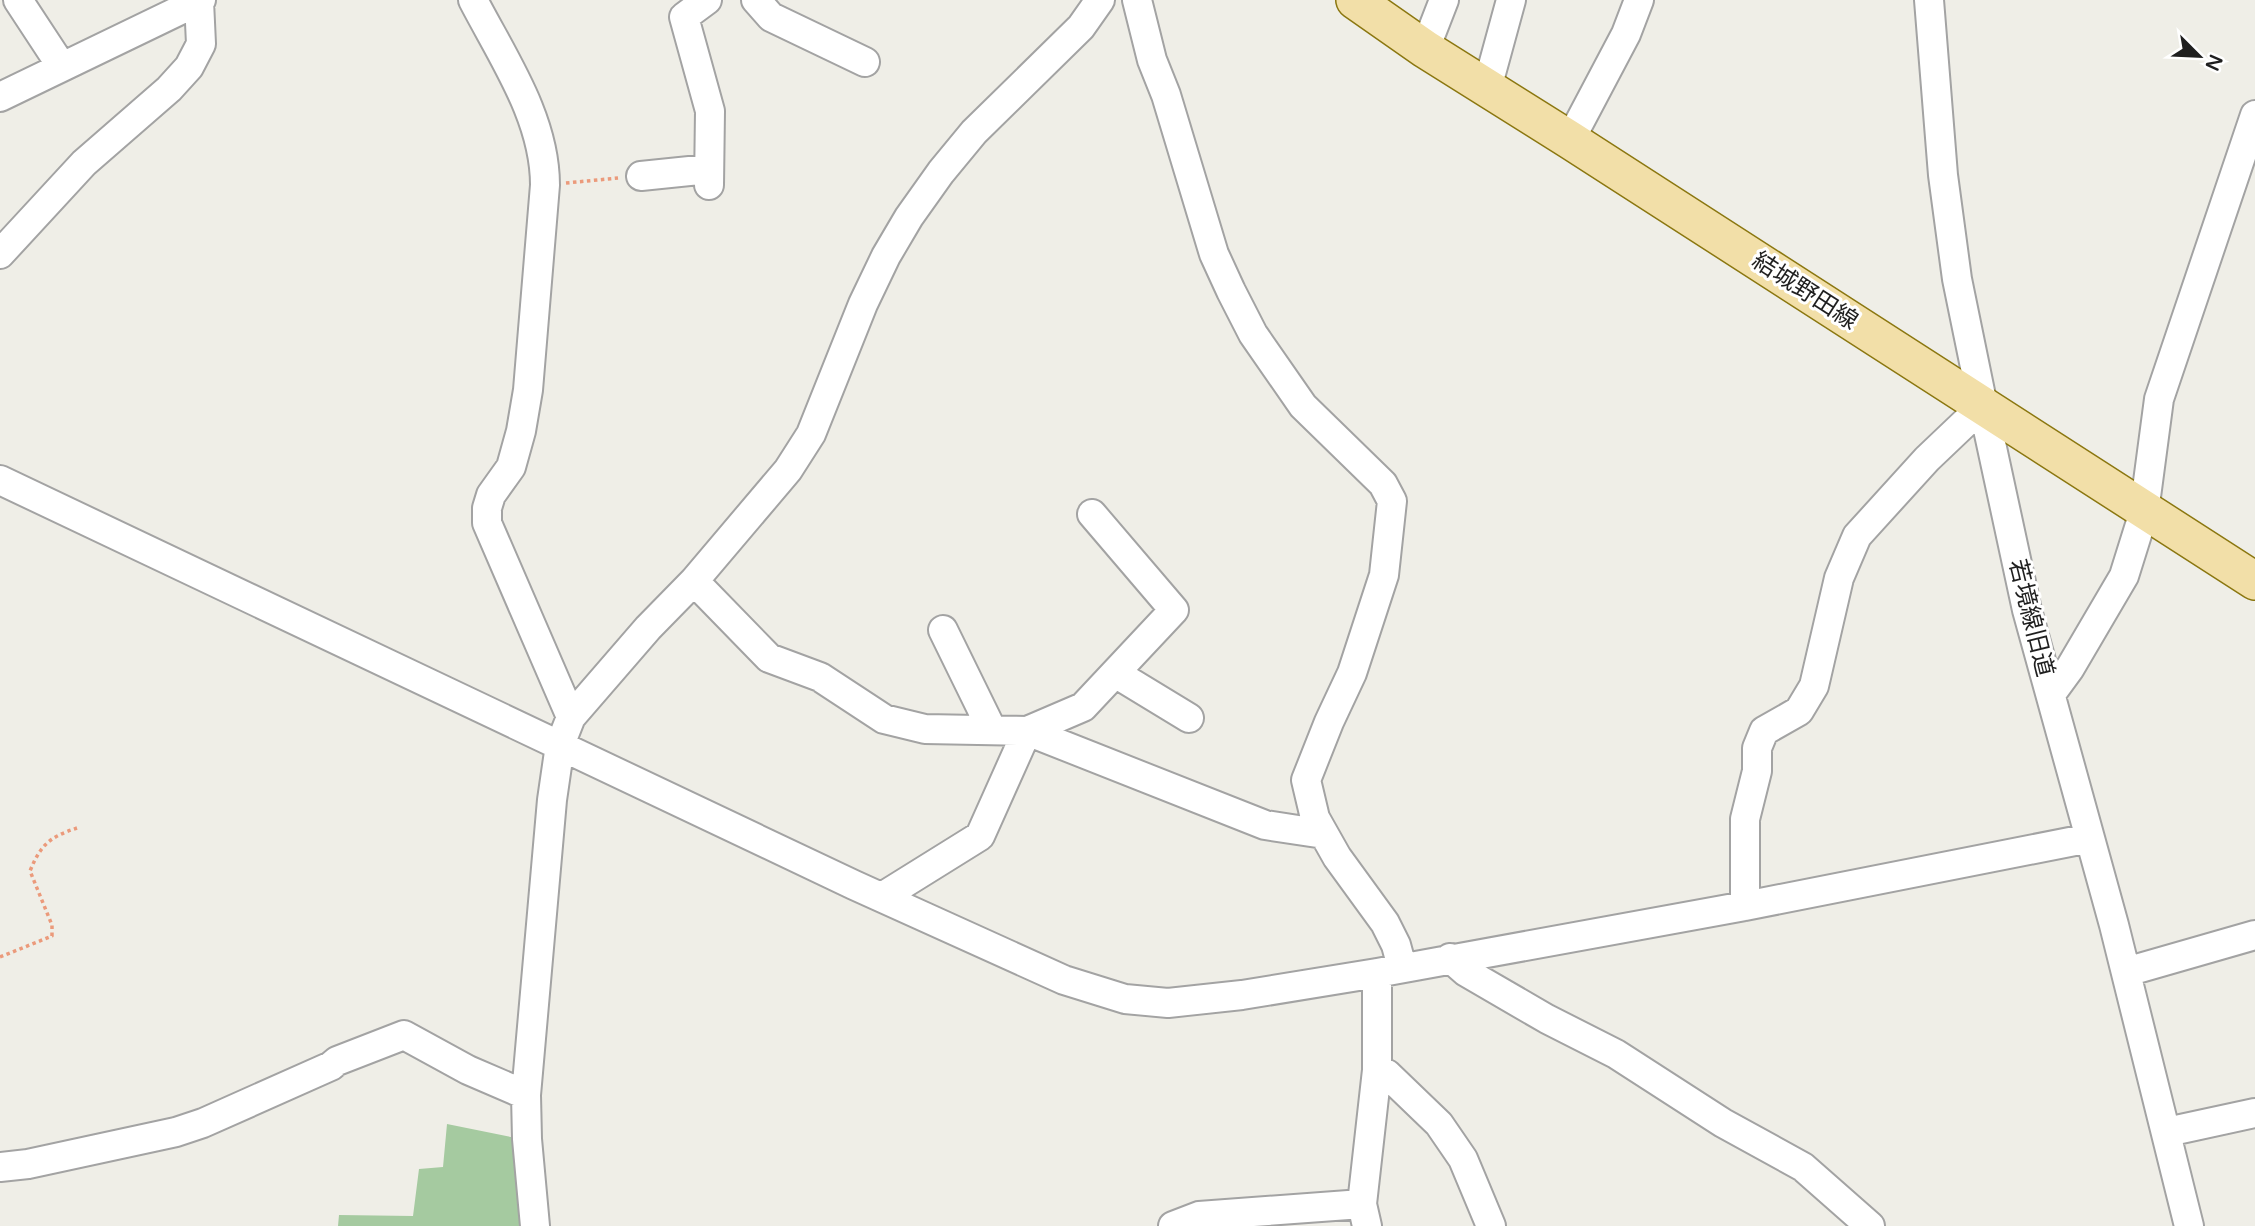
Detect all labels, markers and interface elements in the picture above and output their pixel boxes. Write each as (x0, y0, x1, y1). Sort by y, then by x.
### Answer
north arrow (2164, 21, 2234, 91)
text: N (2200, 51, 2227, 74)
street label: 結城野田線 (1747, 246, 1863, 336)
street label: 若境線旧道 (2002, 556, 2060, 680)

